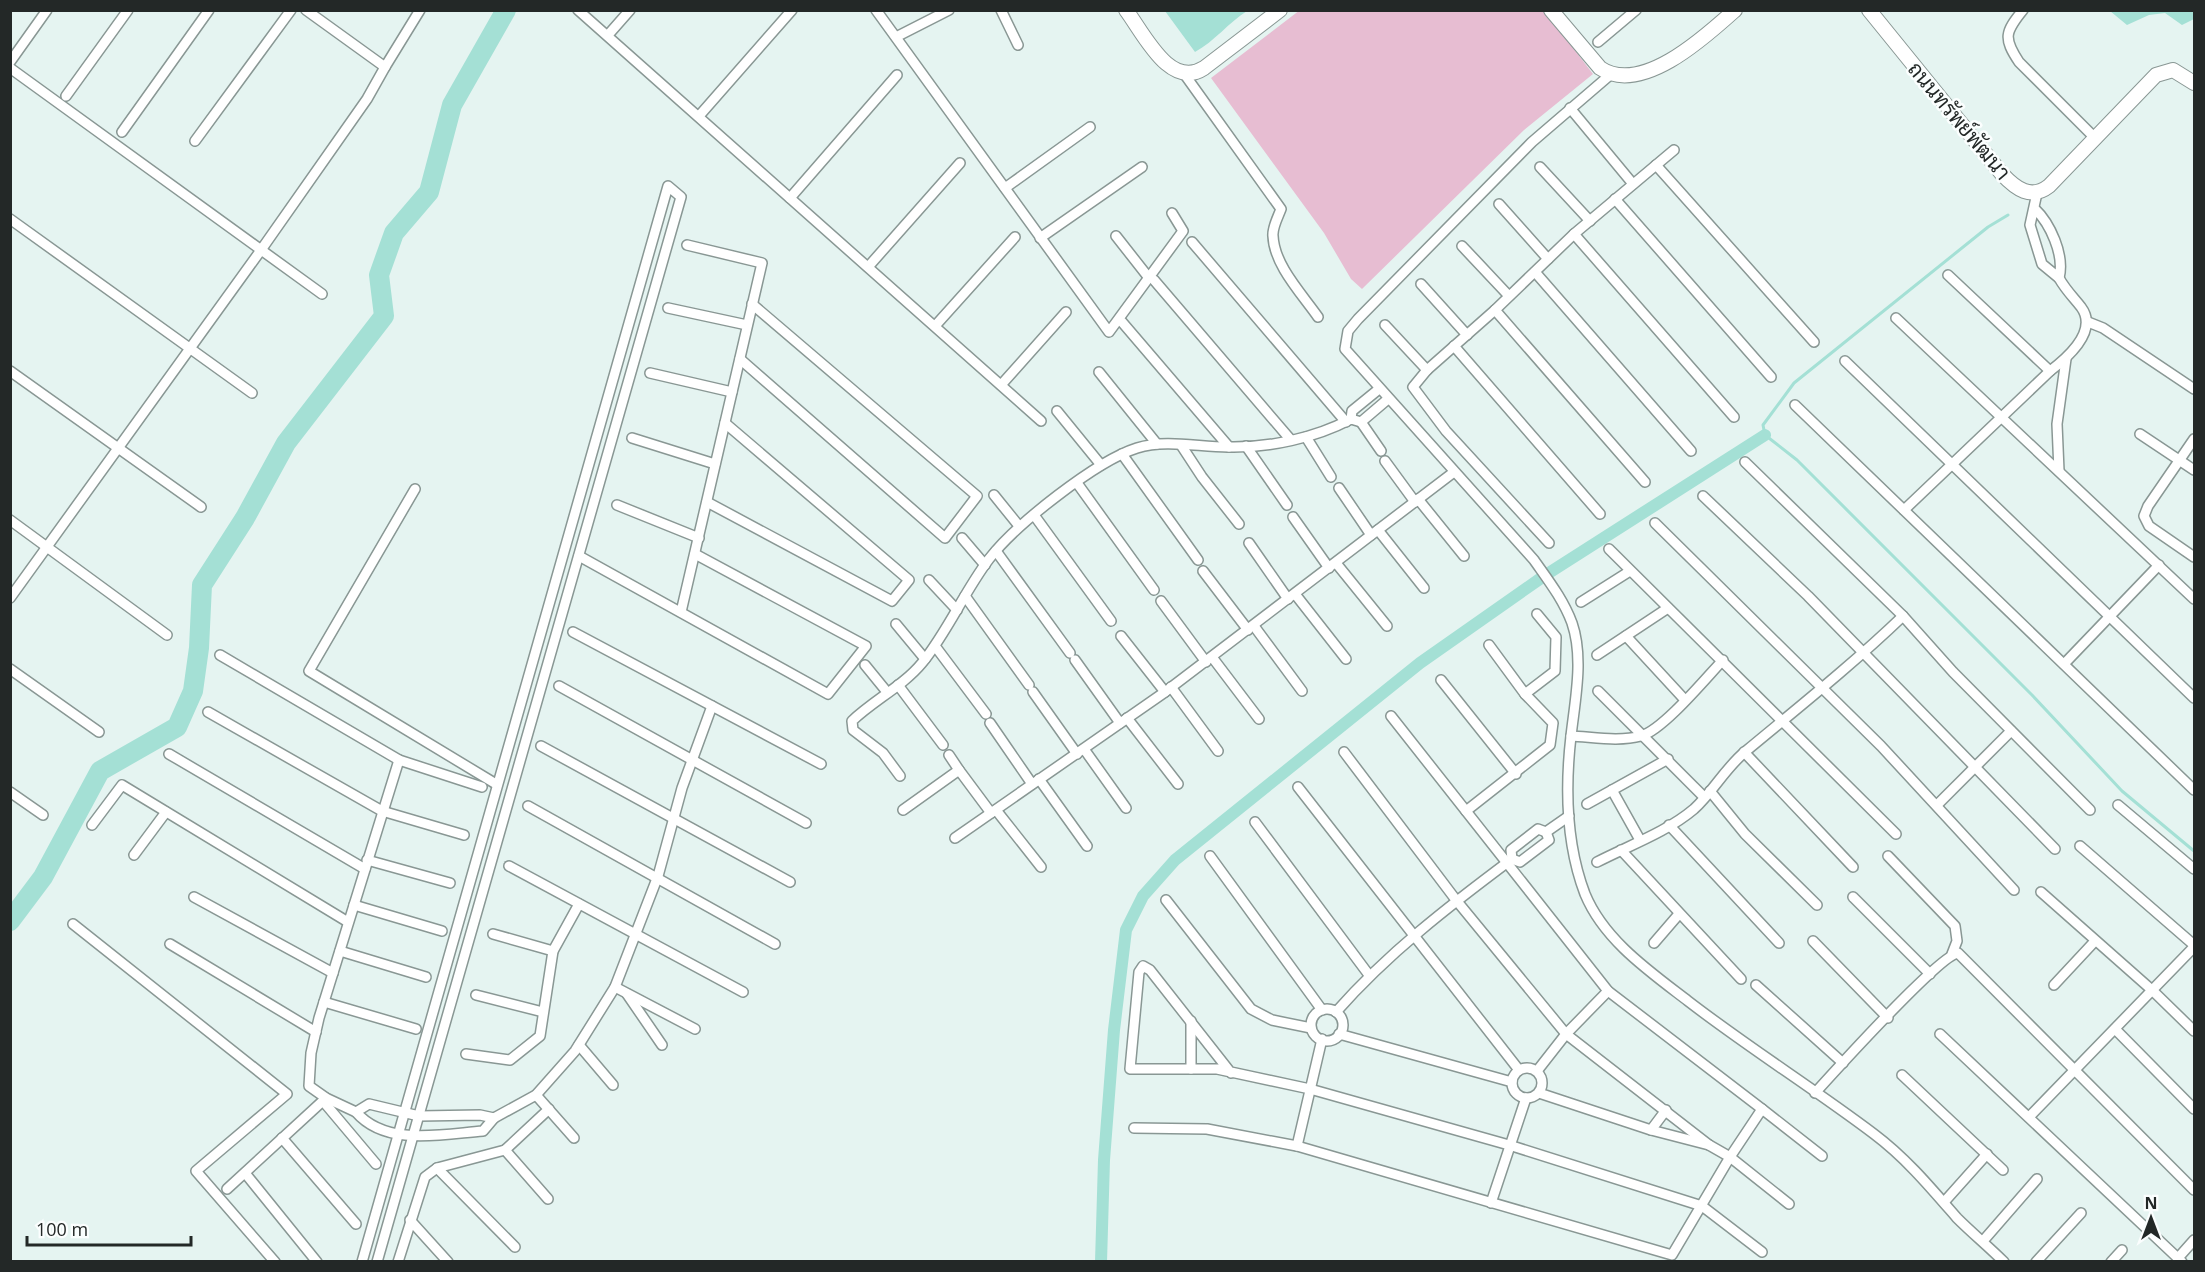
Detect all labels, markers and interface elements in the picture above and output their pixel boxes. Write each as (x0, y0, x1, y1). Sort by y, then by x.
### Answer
street label: ถนนทรัพย์พัฒนา (1902, 55, 2017, 185)
north arrow (2121, 1188, 2181, 1248)
text: N (2144, 1192, 2158, 1214)
scale bar (27, 1209, 190, 1247)
text: 100 m (36, 1217, 88, 1241)

